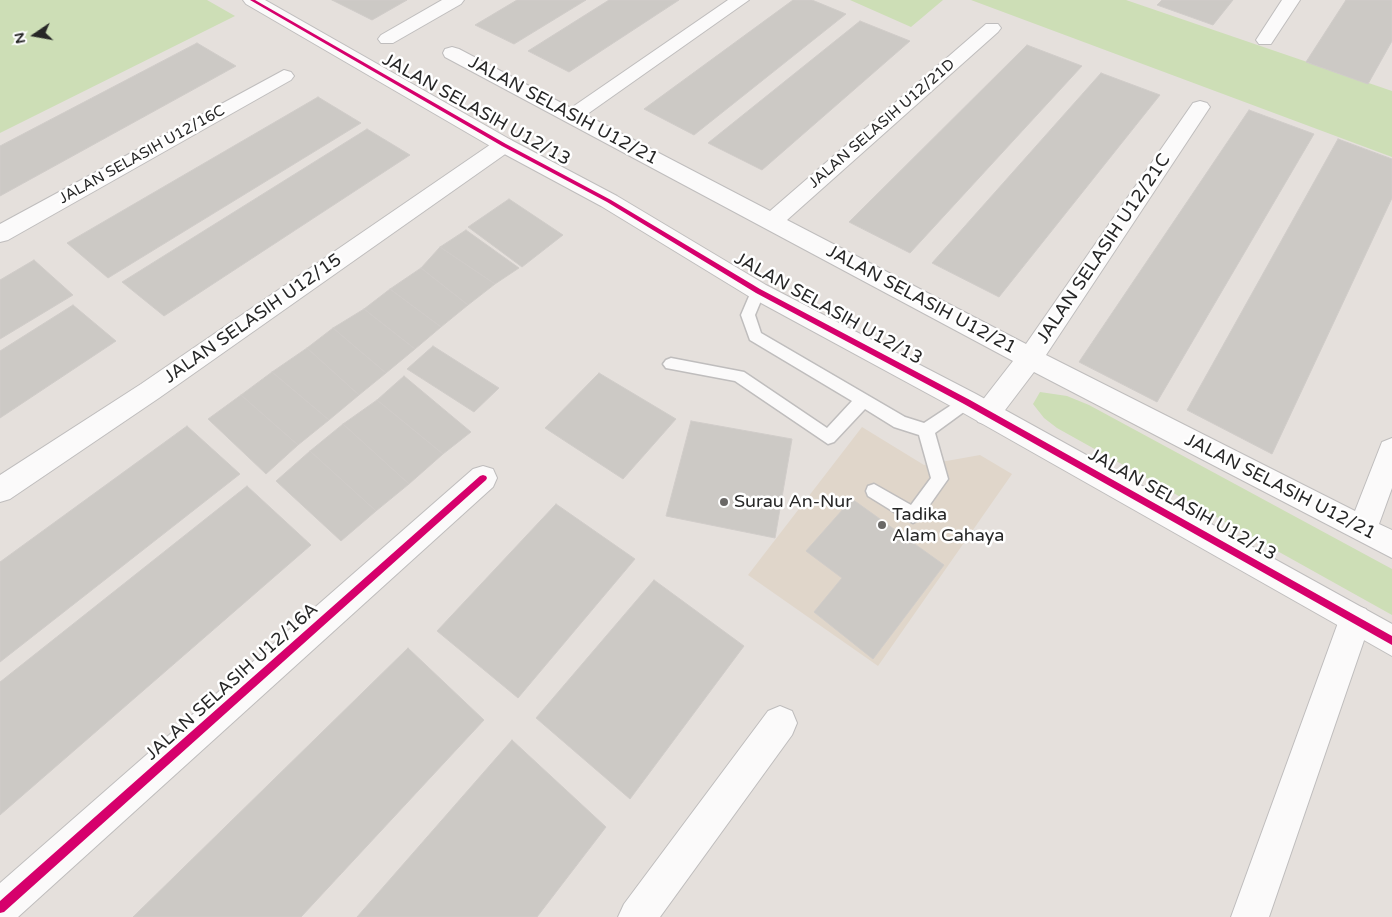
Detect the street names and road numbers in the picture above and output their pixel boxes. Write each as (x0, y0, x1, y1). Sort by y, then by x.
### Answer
street label: JALAN SELASIH U12/13 (378, 49, 574, 171)
street label: JALAN SELASIH U12/21 (464, 52, 662, 170)
street label: JALAN SELASIH U12/21D (805, 56, 959, 192)
street label: JALAN SELASIH U12/16C (56, 102, 228, 208)
street label: JALAN SELASIH U12/21C (1032, 150, 1176, 348)
street label: JALAN SELASIH U12/21 (822, 241, 1020, 359)
street label: JALAN SELASIH U12/13 (730, 248, 926, 370)
street label: JALAN SELASIH U12/15 (160, 249, 346, 389)
street label: JALAN SELASIH U12/21 (1181, 429, 1379, 545)
street label: JALAN SELASIH U12/13 (1084, 444, 1280, 566)
street label: JALAN SELASIH U12/16A (141, 599, 323, 765)

